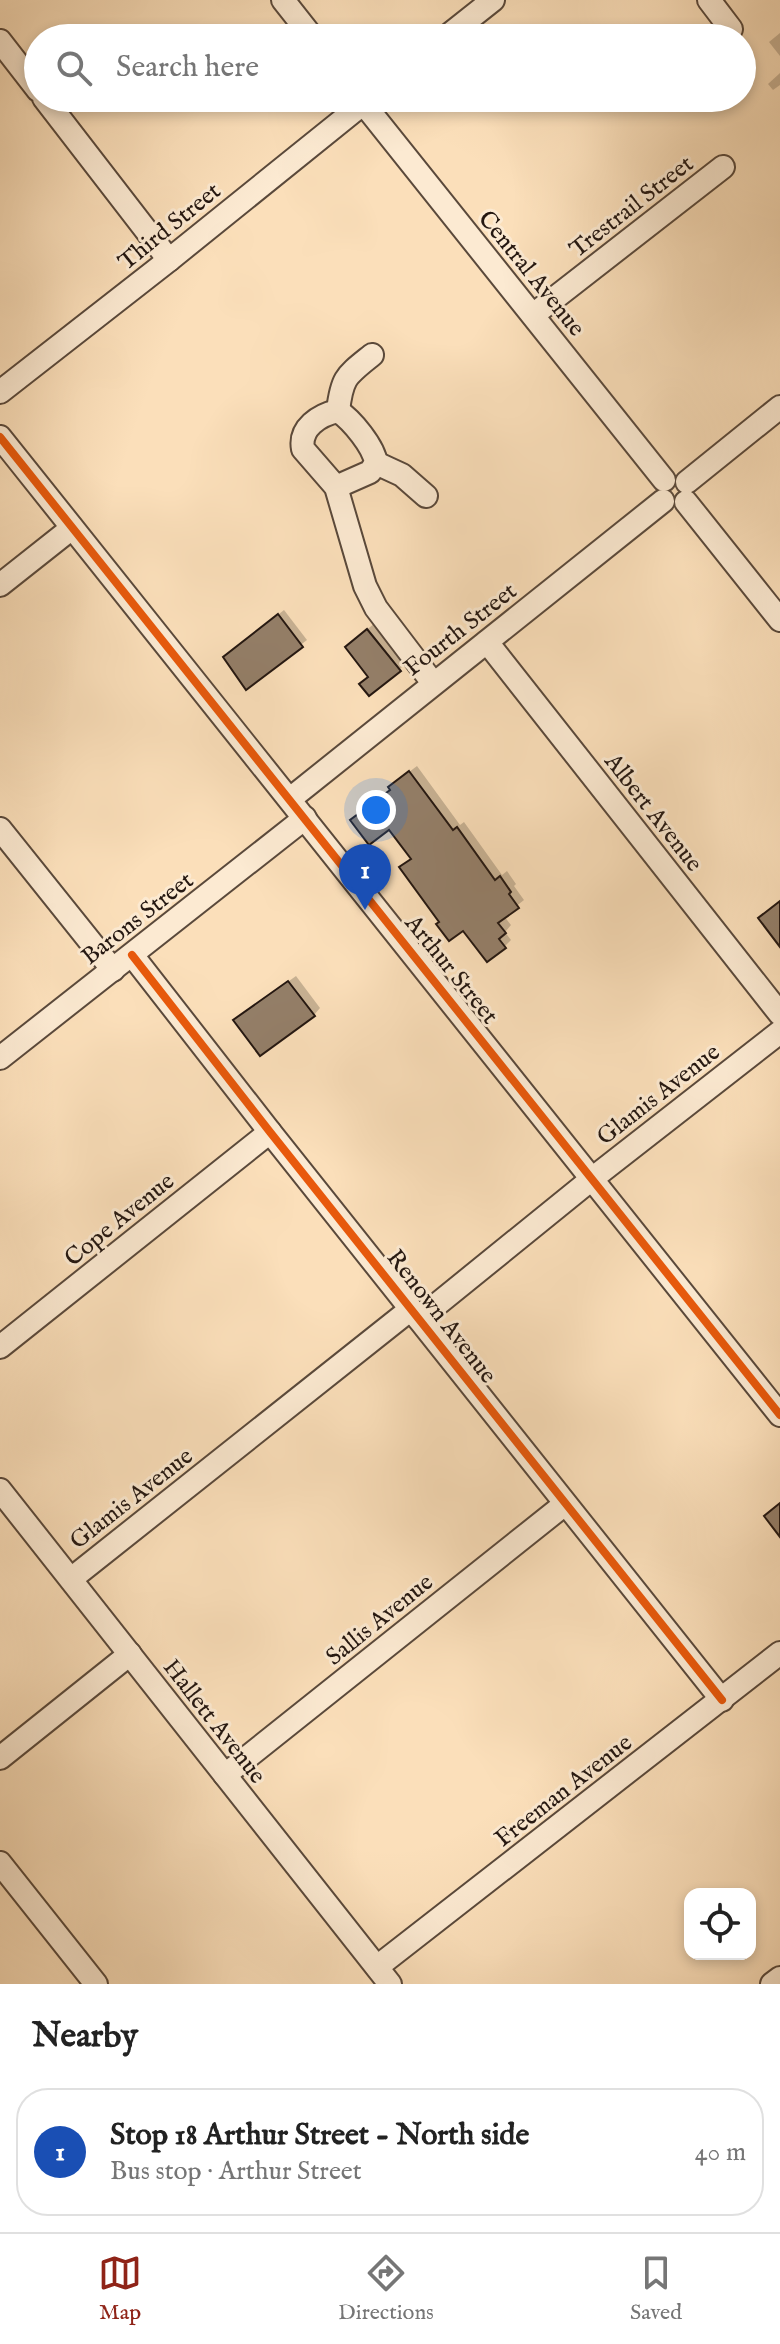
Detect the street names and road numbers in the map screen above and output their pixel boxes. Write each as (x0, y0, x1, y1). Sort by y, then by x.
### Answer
street label: Trestrail Street (564, 149, 700, 265)
street label: Third Street (112, 176, 228, 278)
street label: Central Avenue (470, 205, 591, 343)
street label: Fourth Street (398, 576, 524, 684)
street label: Albert Avenue (596, 747, 709, 879)
street label: Barons Street (76, 866, 200, 973)
street label: Arthur Street (397, 908, 504, 1031)
street label: Glamis Avenue (591, 1037, 727, 1153)
street label: Cope Avenue (59, 1166, 181, 1274)
street label: Renown Avenue (379, 1244, 503, 1390)
street label: Glamis Avenue (64, 1441, 200, 1557)
street label: Sallis Avenue (320, 1567, 440, 1673)
street label: Hallett Avenue (155, 1653, 272, 1791)
street label: Freeman Avenue (489, 1728, 639, 1855)

